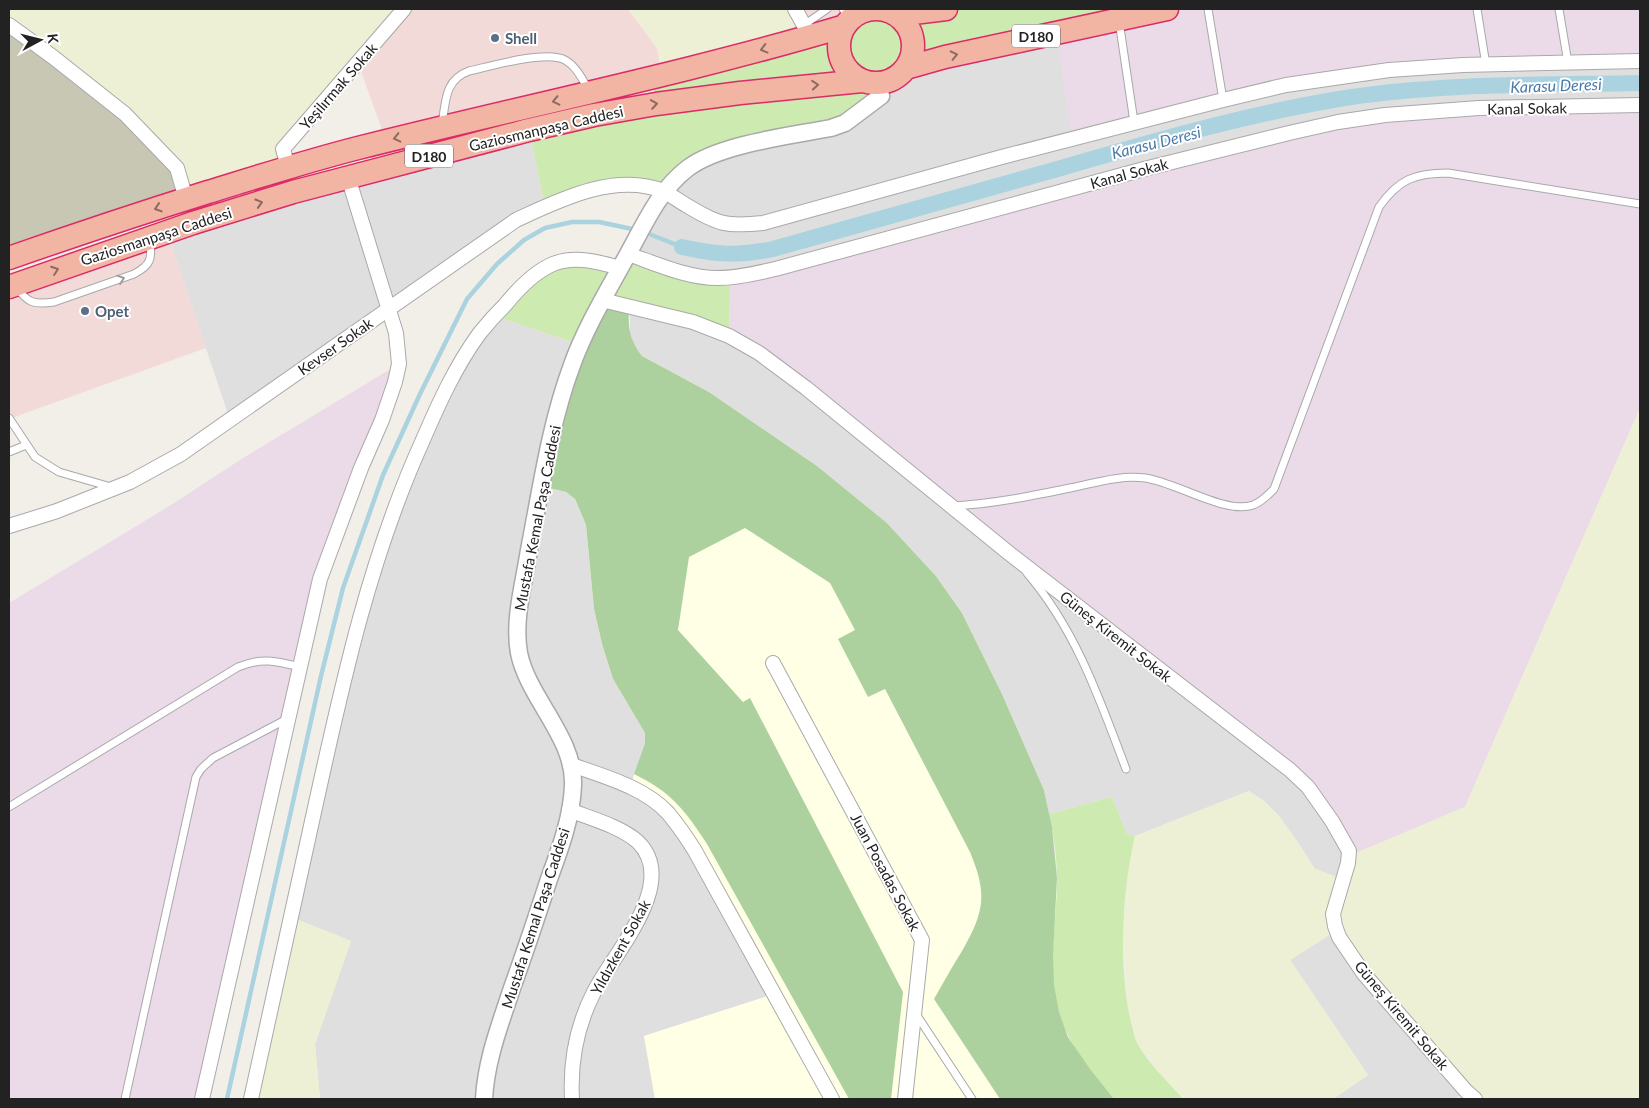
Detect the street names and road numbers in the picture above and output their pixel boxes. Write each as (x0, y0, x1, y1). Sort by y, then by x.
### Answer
road number: D180 (1012, 24, 1060, 48)
street label: Yeşilırmak Sokak (295, 39, 381, 133)
street label: Kanal Sokak (1487, 98, 1567, 118)
street label: Gaziosmanpaşa Caddesi (467, 101, 625, 155)
road number: D180 (405, 144, 453, 168)
street label: Kanal Sokak (1088, 154, 1170, 192)
street label: Gaziosmanpaşa Caddesi (78, 203, 234, 269)
street label: Kevser Sokak (294, 313, 376, 378)
street label: Mustafa Kemal Paşa Caddesi (510, 424, 564, 612)
street label: Güneş Kiremit Sokak (1057, 587, 1176, 685)
street label: Juan Posadas Sokak (847, 810, 925, 934)
street label: Mustafa Kemal Paşa Caddesi (497, 826, 573, 1010)
street label: Yıldızkent Sokak (586, 896, 654, 998)
street label: Güneş Kiremit Sokak (1351, 957, 1453, 1074)

